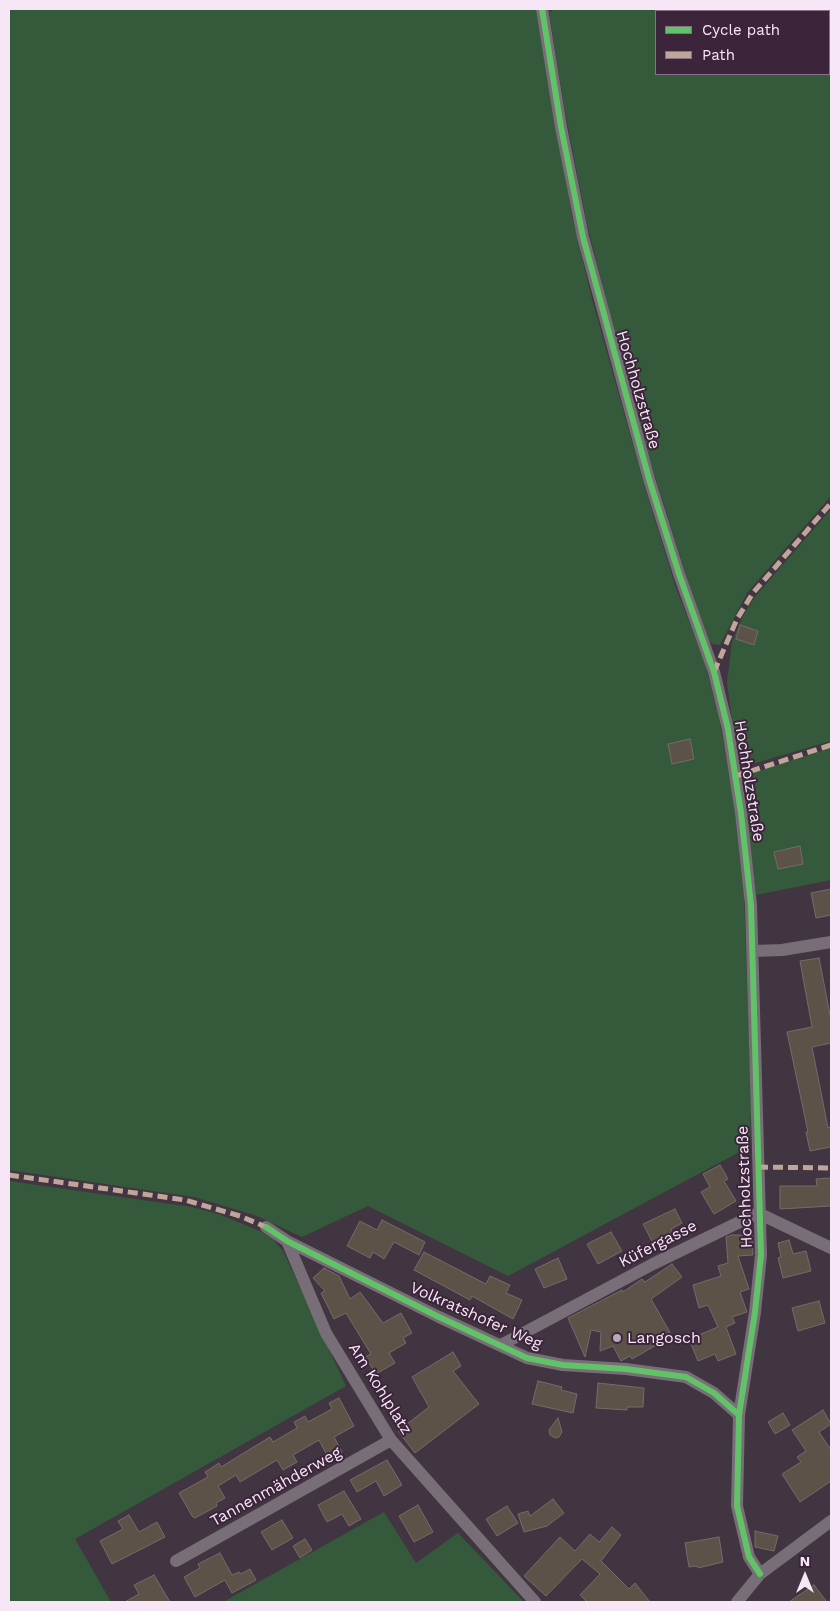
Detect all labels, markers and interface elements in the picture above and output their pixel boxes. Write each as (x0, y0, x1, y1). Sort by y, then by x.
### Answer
legend (655, 10, 830, 75)
text: Cycle path (702, 21, 780, 39)
text: Path (702, 46, 735, 64)
street label: Hochholzstraße (612, 328, 664, 452)
street label: Hochholzstraße (730, 719, 768, 843)
street label: Hochholzstraße (733, 1125, 757, 1249)
street label: Küfergasse (616, 1216, 700, 1272)
street label: Volkratshofer Weg (407, 1278, 545, 1354)
place label: Langosch (627, 1328, 701, 1348)
marker: Langosch (611, 1332, 623, 1344)
street label: Am Kohlplatz (344, 1340, 416, 1438)
street label: Tannenmähderweg (207, 1443, 345, 1531)
north arrow (780, 1551, 830, 1601)
text: N (800, 1553, 810, 1569)

